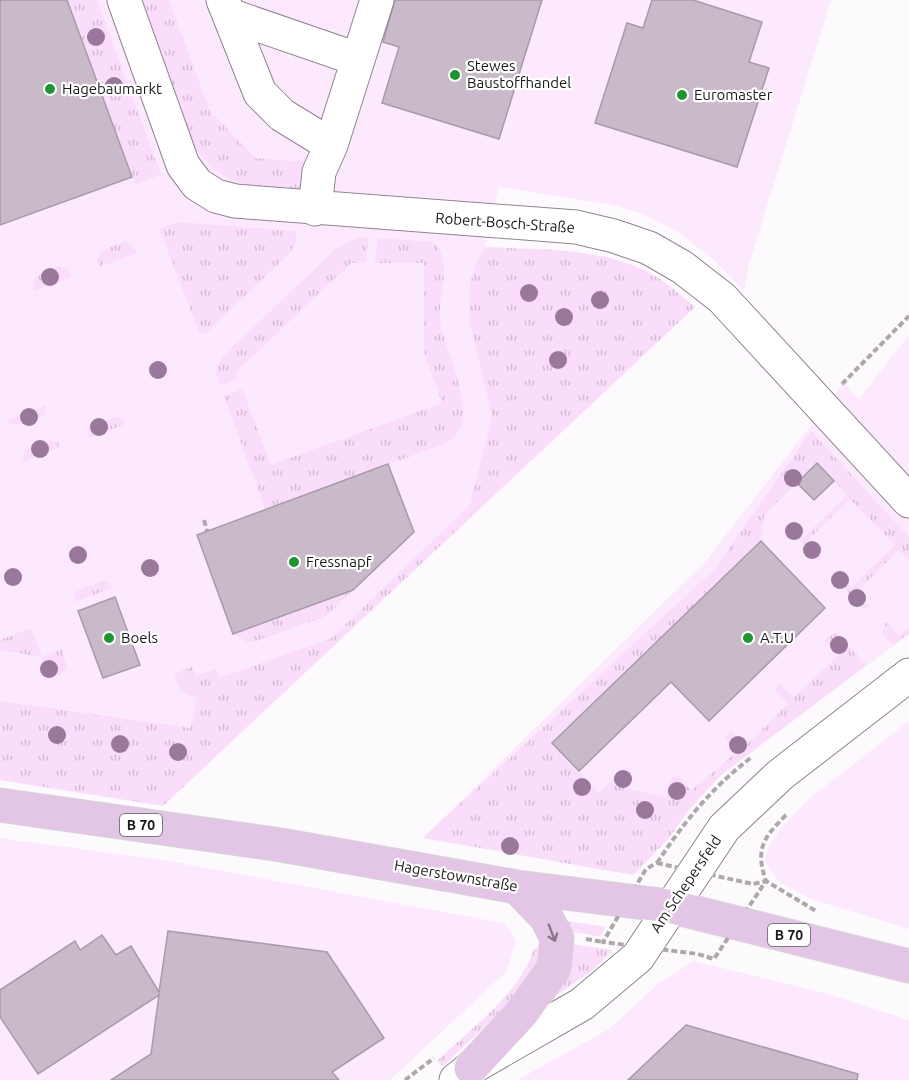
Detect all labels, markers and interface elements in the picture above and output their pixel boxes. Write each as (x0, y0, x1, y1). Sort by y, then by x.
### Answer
place label: Stewes Baustoffhandel (467, 57, 571, 91)
marker: Stewes Baustoffhandel (448, 68, 462, 82)
place label: Hagebaumarkt (62, 80, 162, 97)
marker: Hagebaumarkt (43, 82, 57, 96)
place label: Euromaster (694, 86, 773, 103)
marker: Euromaster (675, 88, 689, 102)
street label: Robert-Bosch-Straße (435, 209, 575, 236)
place label: Fressnapf (306, 553, 372, 570)
marker: Fressnapf (287, 555, 301, 569)
place label: Boels (121, 629, 158, 646)
place label: A.T.U (760, 629, 794, 646)
marker: Boels (102, 631, 116, 645)
marker: A.T.U (741, 631, 755, 645)
road number: B 70 (120, 814, 162, 836)
street label: Am Schepersfeld (647, 832, 724, 936)
street label: Hagerstownstraße (393, 856, 519, 895)
one-way arrow (548, 923, 559, 941)
road number: B 70 (768, 924, 810, 946)

